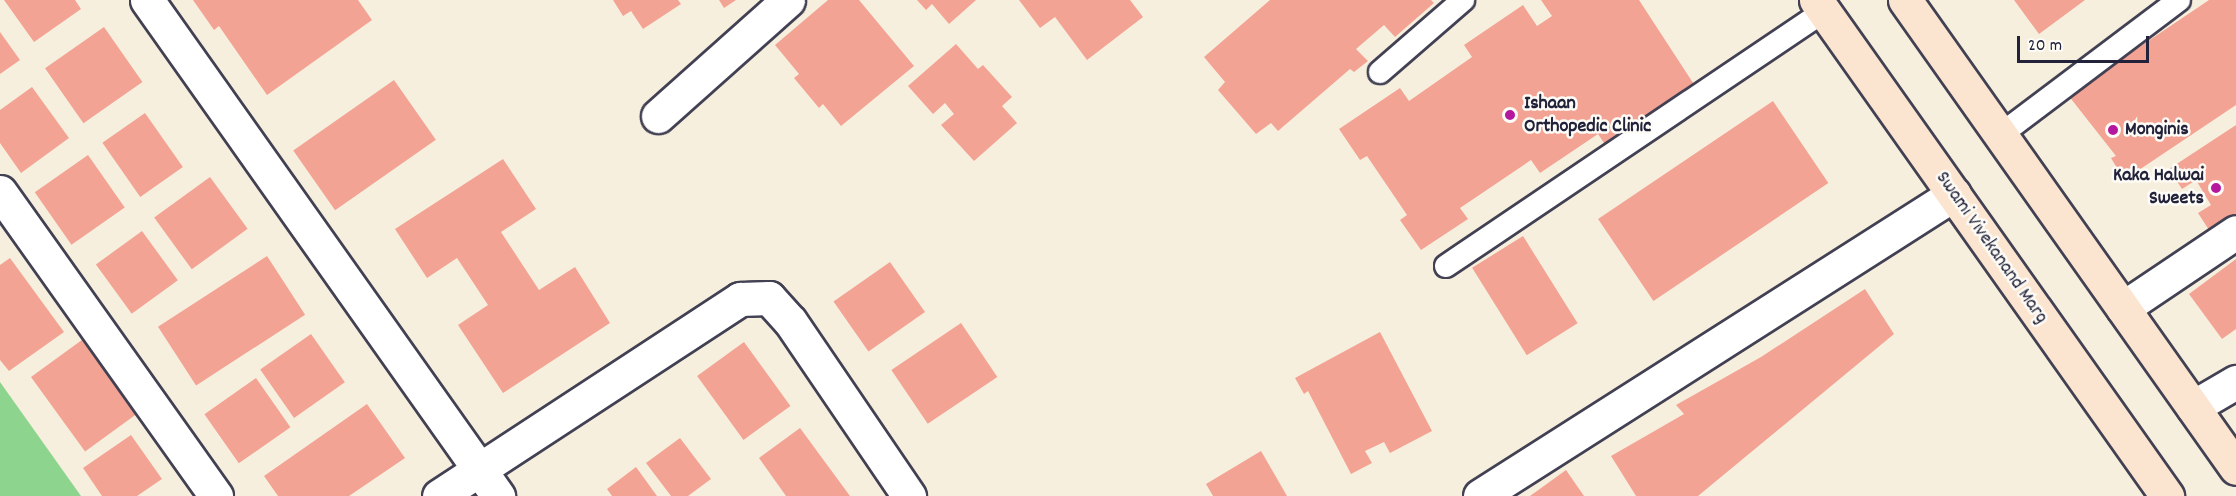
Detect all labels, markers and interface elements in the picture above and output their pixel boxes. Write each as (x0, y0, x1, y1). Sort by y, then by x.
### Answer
scale bar (2020, 24, 2152, 62)
text: 20 m (2028, 34, 2062, 59)
place label: Ishaan Orthopedic Clinic (1524, 92, 1651, 139)
marker: Ishaan Orthopedic Clinic (1501, 106, 1519, 124)
place label: Monginis (2125, 118, 2189, 142)
marker: Monginis (2106, 123, 2120, 137)
place label: Kaka Halwai Sweets (2113, 164, 2204, 211)
street label: Swami Vivekanand Marg (1930, 167, 2052, 329)
marker: Kaka Halwai Sweets (2209, 181, 2223, 195)

